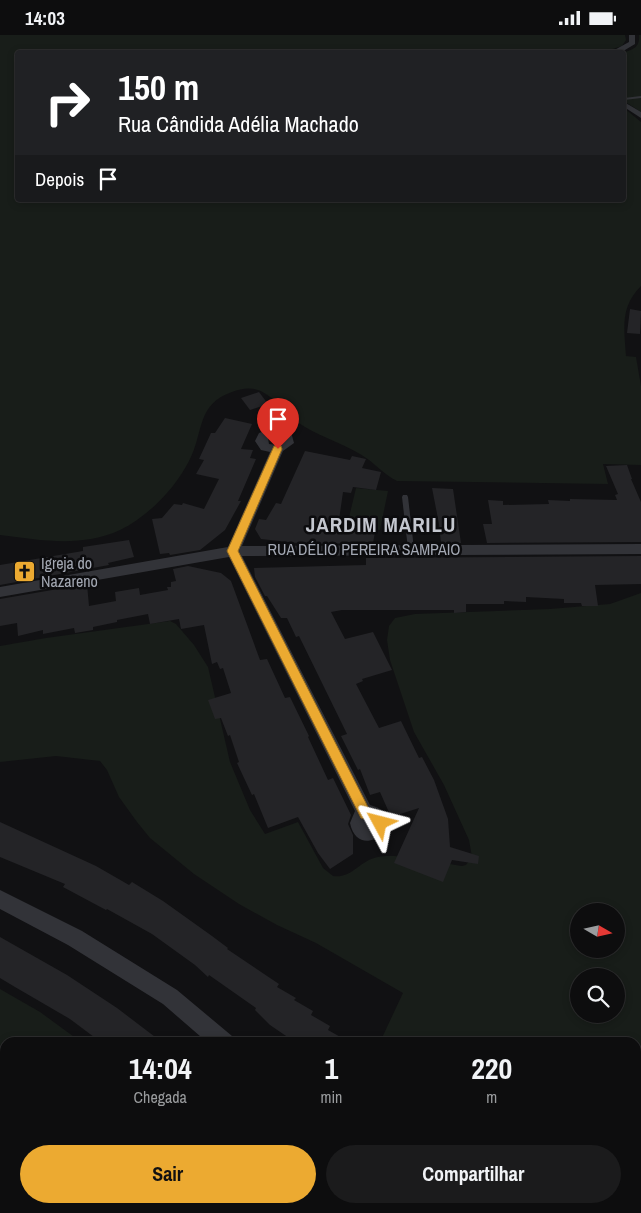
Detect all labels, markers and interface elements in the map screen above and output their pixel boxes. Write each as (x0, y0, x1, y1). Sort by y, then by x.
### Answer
text: 14:03 (25, 5, 65, 31)
text: 150 m (118, 64, 199, 111)
icon: right (35, 70, 100, 135)
text: Rua Cândida Adélia Machado (118, 109, 359, 139)
icon: arrive (94, 165, 122, 193)
text: Depois (35, 166, 84, 192)
pin (257, 398, 299, 449)
icon: arrive (264, 405, 292, 433)
district label: JARDIM MARILU (306, 510, 456, 539)
street label: RUA DÉLIO PEREIRA SAMPAIO (267, 538, 461, 560)
place label: Igreja do Nazareno (41, 552, 98, 592)
church icon: Igreja do Nazareno (13, 560, 37, 584)
position arrow (353, 796, 405, 848)
north arrow (570, 903, 625, 957)
map controls (570, 903, 625, 1023)
button: search (570, 968, 625, 1023)
text: 14:04 (129, 1048, 192, 1088)
text: 1 (325, 1048, 338, 1088)
text: 220 (471, 1048, 512, 1088)
text: Chegada (134, 1086, 187, 1108)
text: min (320, 1086, 342, 1108)
text: m (486, 1086, 497, 1108)
button: Sair (20, 1145, 316, 1203)
button: Compartilhar (326, 1145, 621, 1203)

